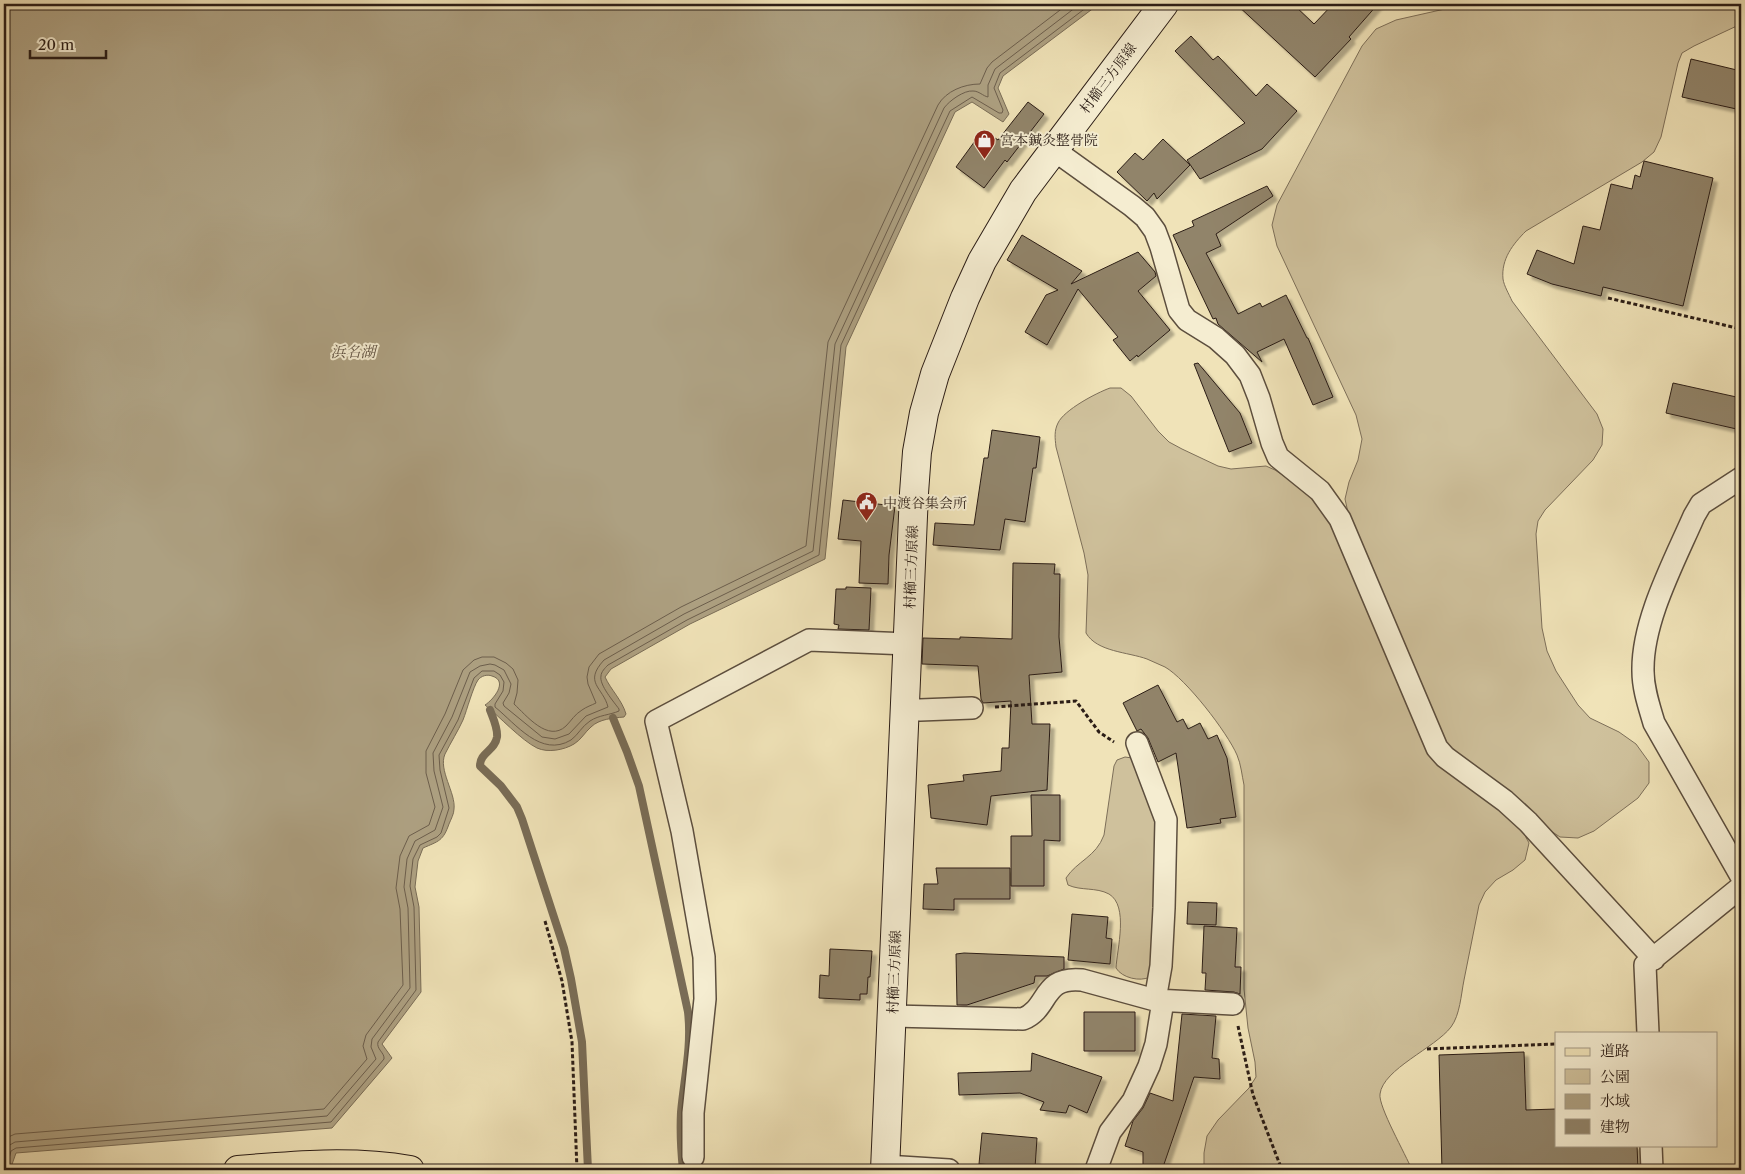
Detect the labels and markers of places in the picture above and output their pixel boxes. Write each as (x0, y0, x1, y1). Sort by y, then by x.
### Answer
shop icon: 宮本鍼灸整骨院 (972, 128, 996, 159)
place label: 宮本鍼灸整骨院 (1000, 131, 1098, 149)
public building icon: 中渡谷集会所 (855, 491, 879, 522)
place label: 中渡谷集会所 (883, 494, 967, 512)

